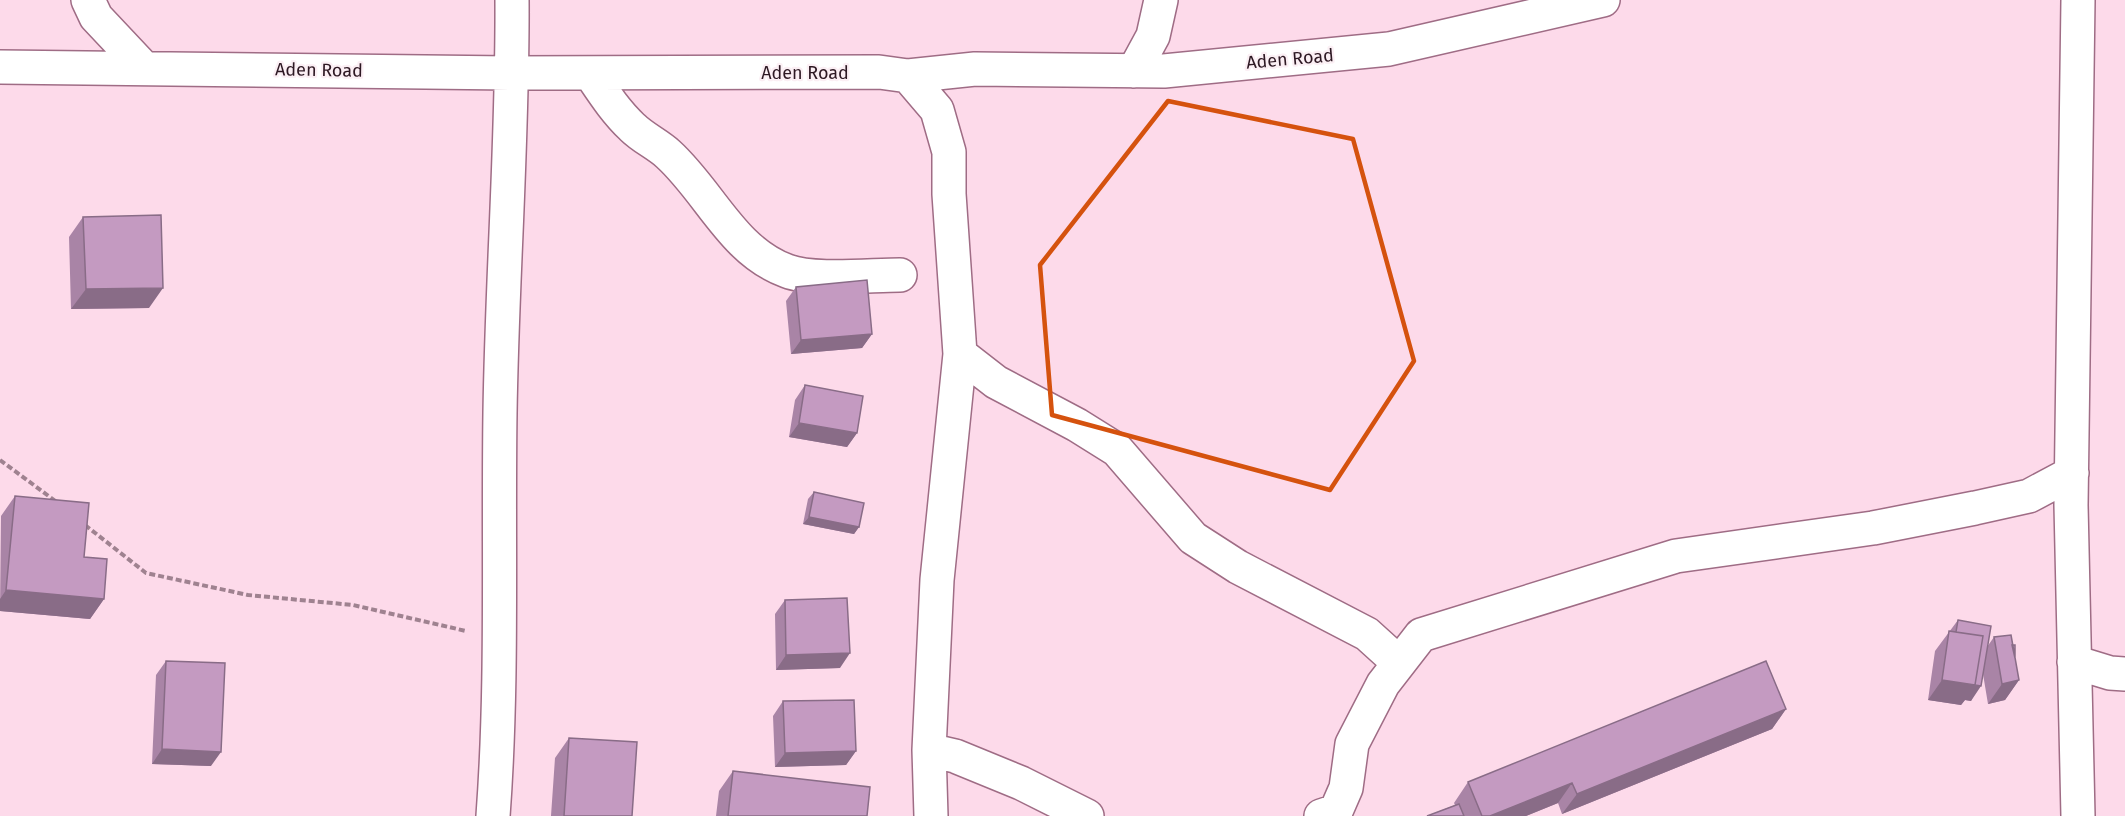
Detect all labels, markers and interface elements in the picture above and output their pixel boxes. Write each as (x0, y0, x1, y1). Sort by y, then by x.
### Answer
street label: Aden Road (1245, 44, 1335, 74)
street label: Aden Road (275, 58, 363, 82)
street label: Aden Road (761, 62, 849, 84)

